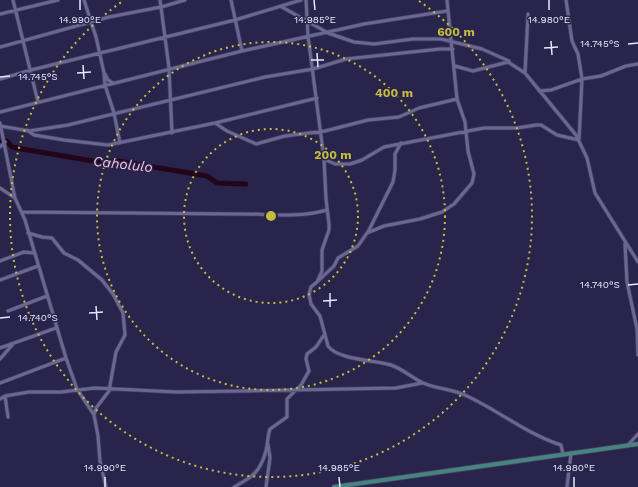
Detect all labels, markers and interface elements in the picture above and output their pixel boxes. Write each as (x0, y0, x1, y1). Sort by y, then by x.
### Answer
text: 14.990°E (59, 14, 101, 25)
text: 14.985°E (294, 14, 336, 25)
text: 14.980°E (528, 14, 570, 25)
text: 600 m (437, 25, 475, 39)
text: 14.745°S (580, 38, 620, 49)
text: 14.745°S (18, 71, 58, 82)
text: 400 m (375, 86, 413, 100)
text: 200 m (314, 148, 352, 162)
water label: Caholulo (92, 153, 154, 175)
centre of rings (264, 209, 278, 223)
text: 14.740°S (580, 279, 620, 290)
text: 14.740°S (18, 312, 58, 323)
text: 14.990°E (84, 462, 126, 473)
text: 14.985°E (318, 462, 360, 473)
text: 14.980°E (553, 462, 595, 473)

